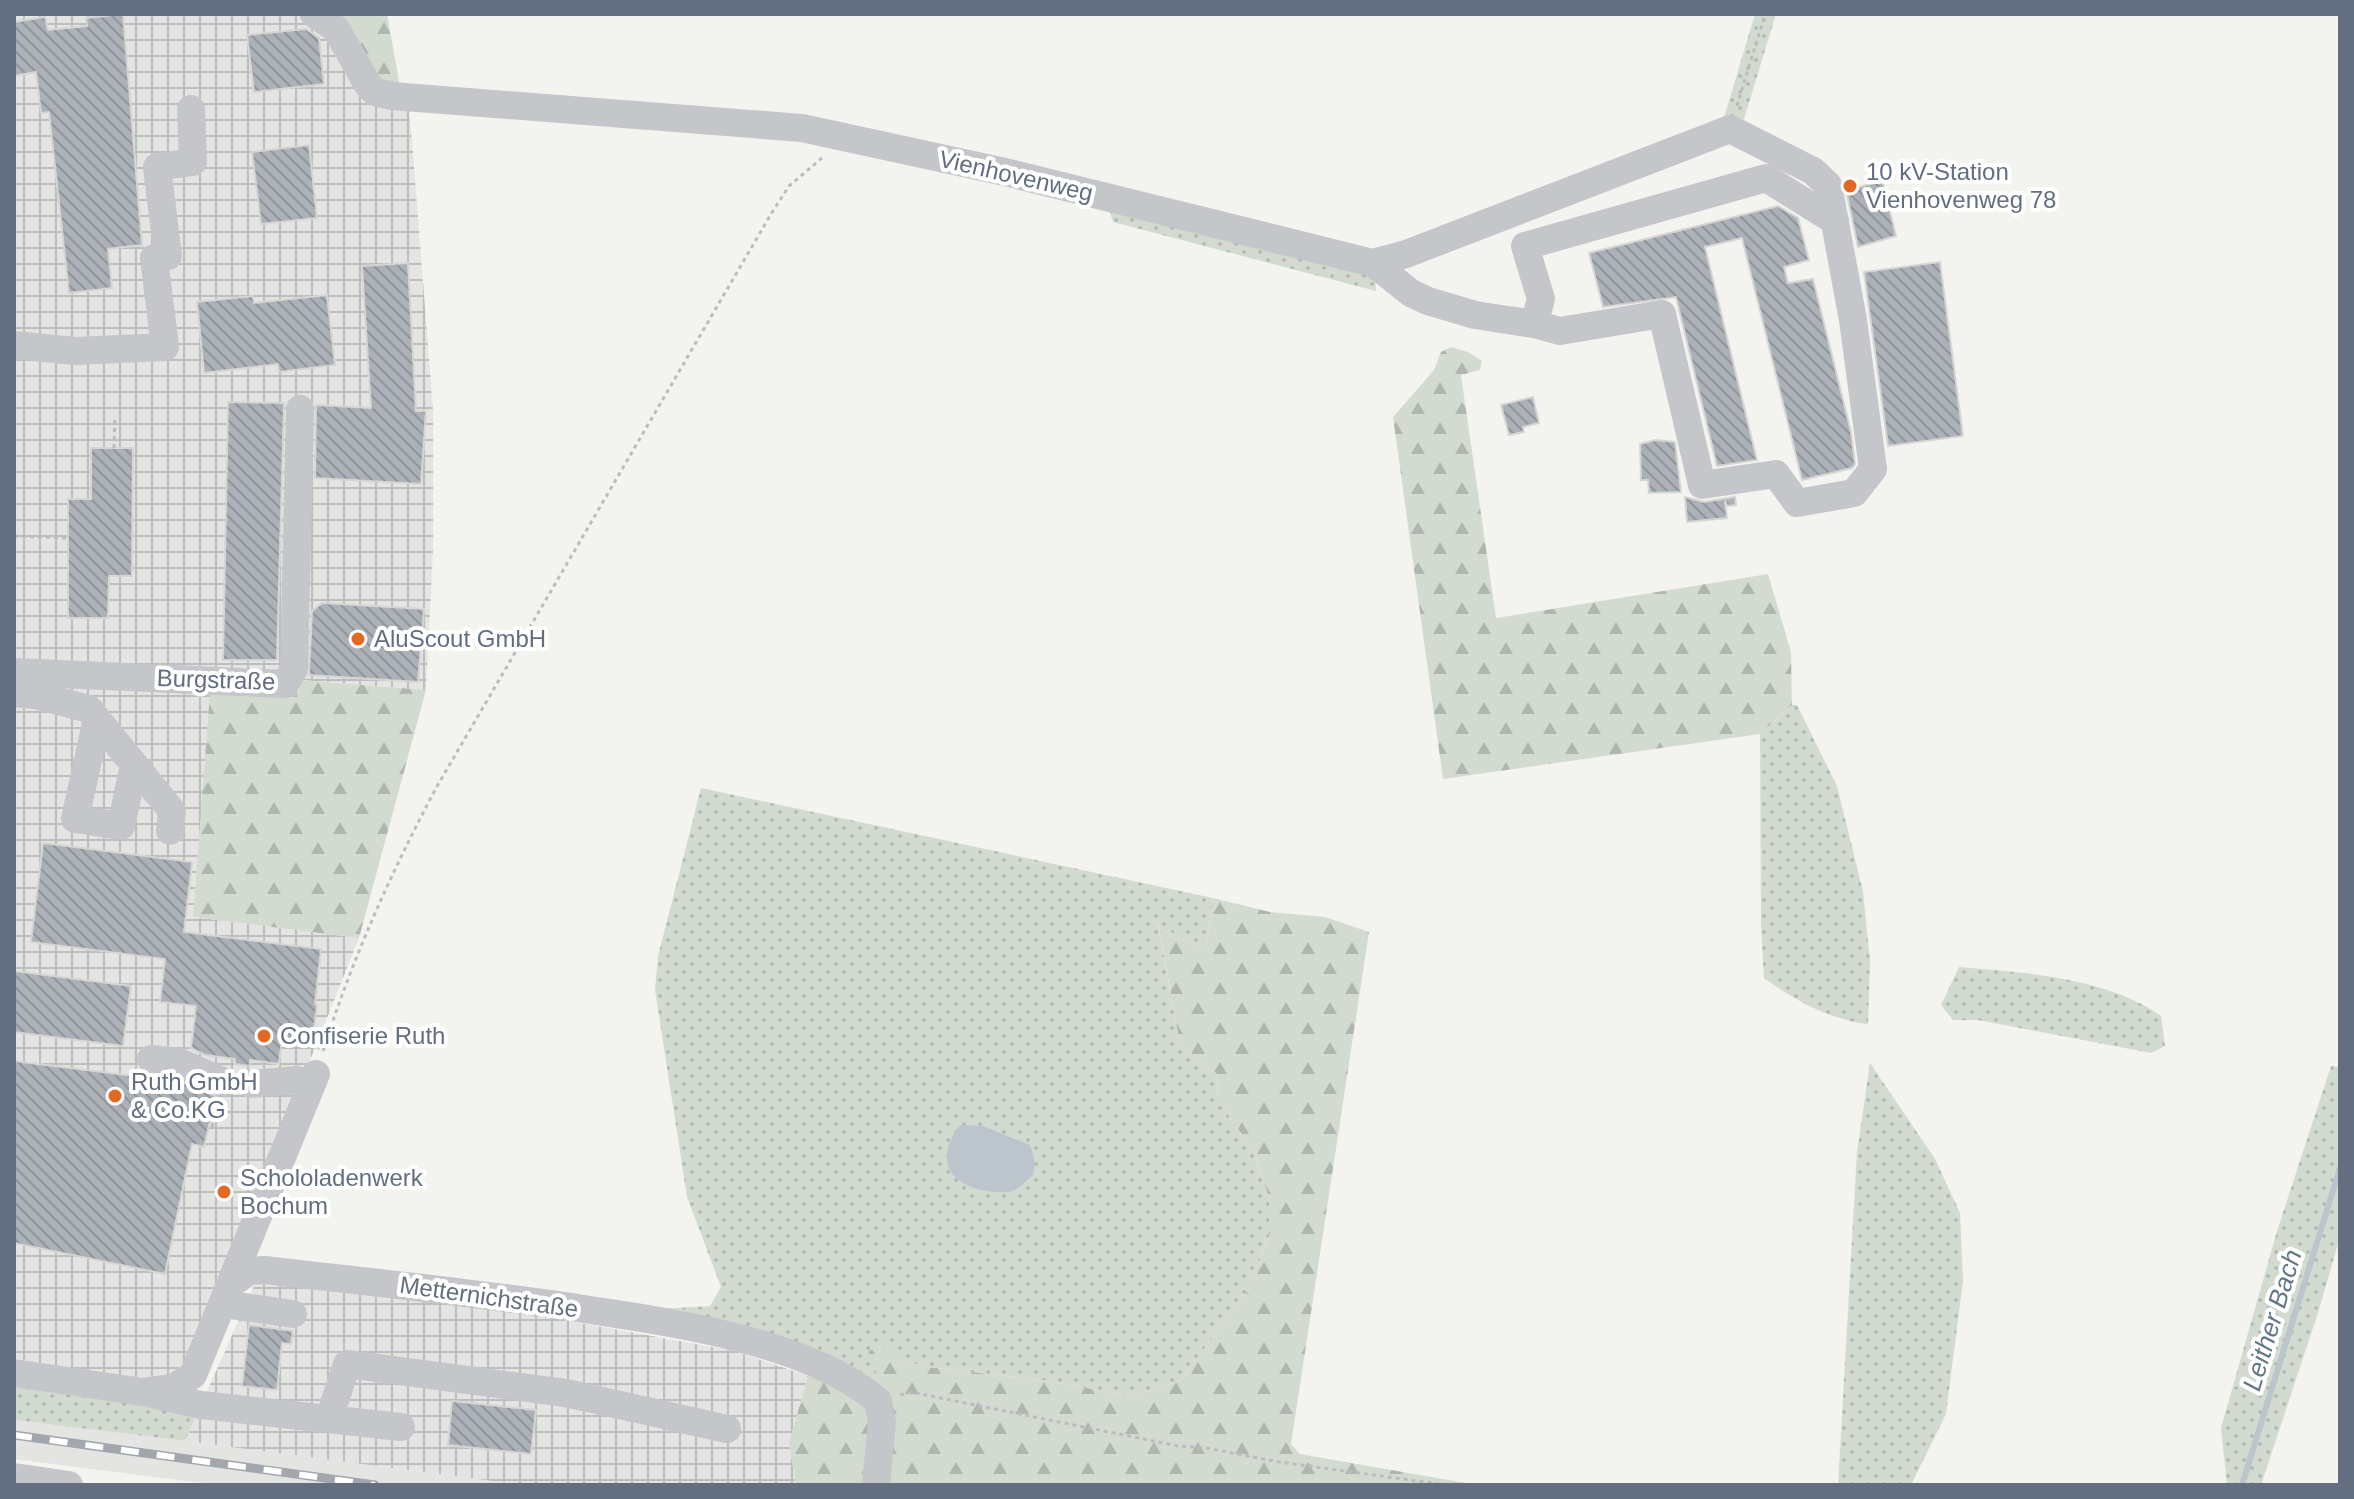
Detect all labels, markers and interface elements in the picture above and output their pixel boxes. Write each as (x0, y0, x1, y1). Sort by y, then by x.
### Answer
street label: Vienhovenweg (937, 145, 1096, 206)
place label: 10 kV-Station Vienhovenweg 78 (1866, 158, 2056, 213)
marker: 10 kV-Station Vienhovenweg 78 (1841, 177, 1859, 195)
place label: AluScout GmbH (374, 625, 546, 652)
marker: AluScout GmbH (349, 630, 367, 648)
street label: Burgstraße (156, 664, 276, 695)
place label: Confiserie Ruth (280, 1022, 445, 1049)
marker: Confiserie Ruth (255, 1027, 273, 1045)
place label: Ruth GmbH & Co.KG (131, 1068, 258, 1123)
marker: Ruth GmbH & Co.KG (106, 1087, 124, 1105)
place label: Schololadenwerk Bochum (240, 1164, 424, 1219)
marker: Schololadenwerk Bochum (215, 1183, 233, 1201)
water label: Leither Bach (2236, 1246, 2308, 1394)
street label: Metternichstraße (398, 1271, 580, 1322)

